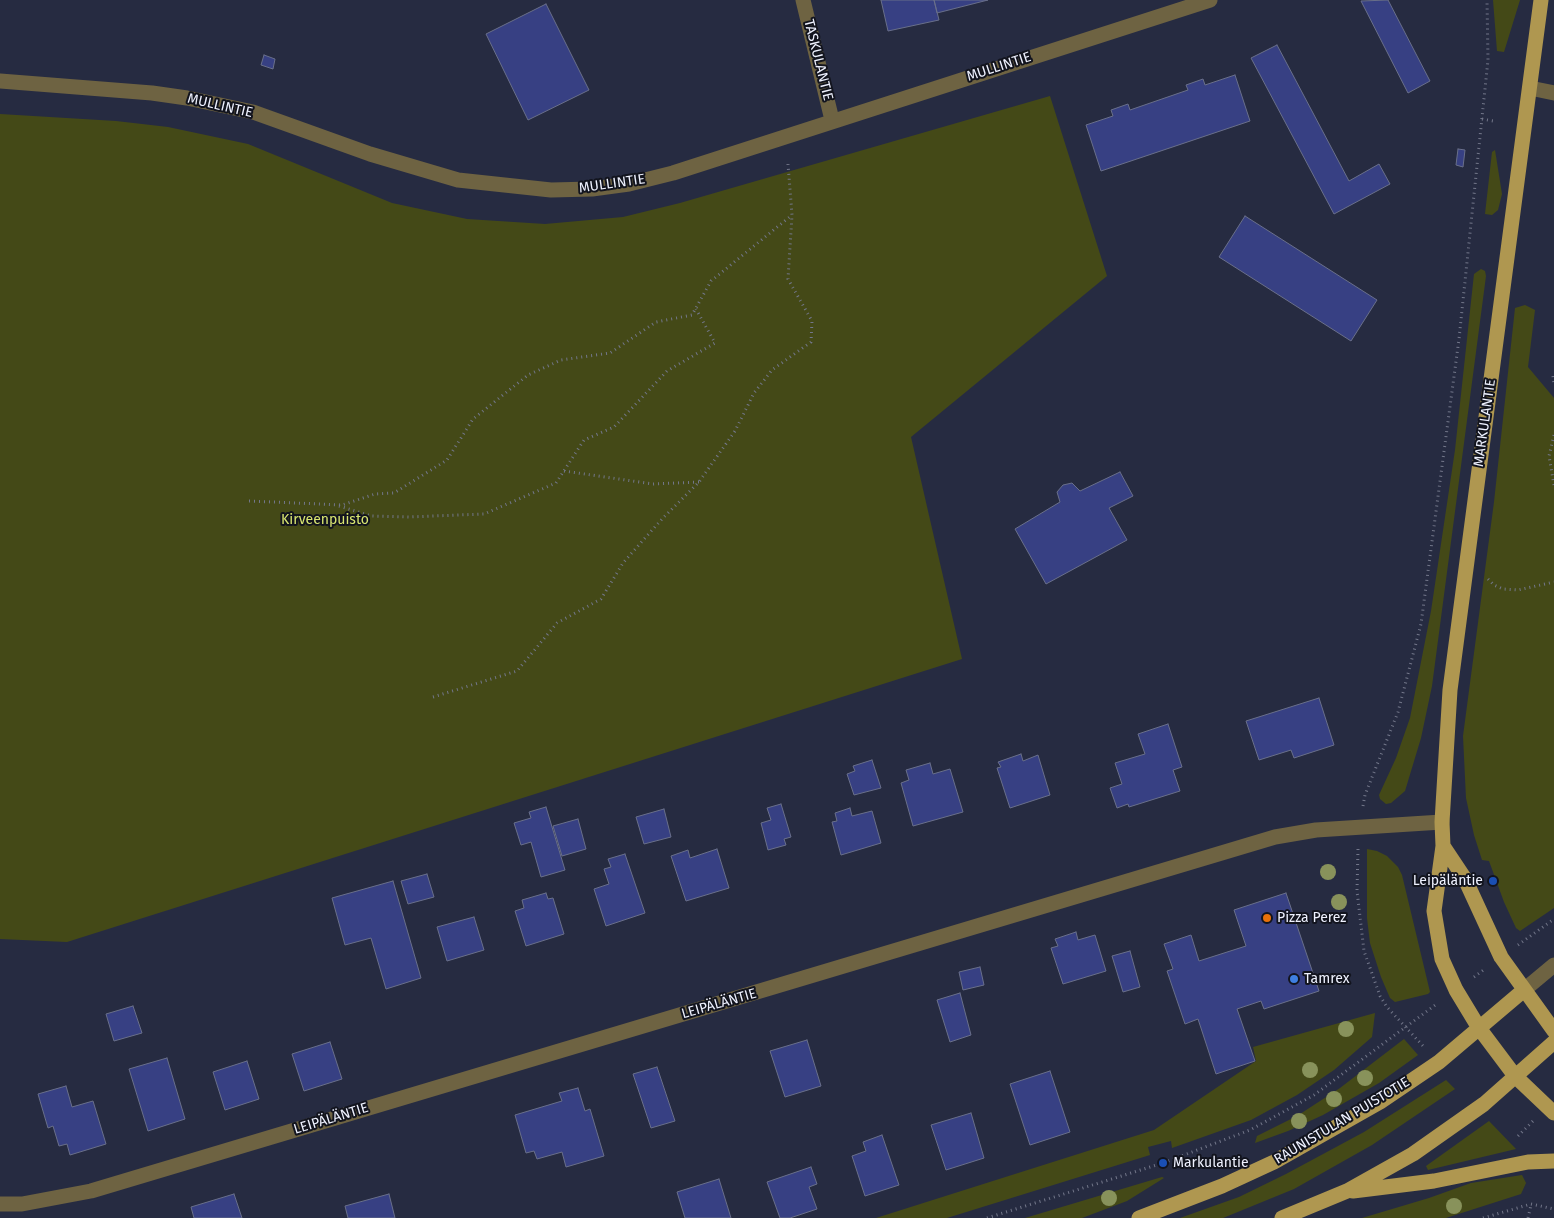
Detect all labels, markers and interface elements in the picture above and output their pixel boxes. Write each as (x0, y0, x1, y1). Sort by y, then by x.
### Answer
street label: TASKULANTIE (800, 18, 836, 102)
street label: MULLINTIE (965, 49, 1033, 85)
street label: MULLINTIE (186, 90, 254, 122)
street label: MULLINTIE (578, 171, 646, 197)
street label: MARKULANTIE (1471, 378, 1499, 468)
park label: Kirveenpuisto (281, 512, 369, 528)
place label: Leipäläntie (1413, 873, 1483, 889)
marker: Leipäläntie (1487, 875, 1499, 887)
place label: Pizza Perez (1277, 910, 1346, 926)
marker: Pizza Perez (1261, 912, 1273, 924)
place label: Tamrex (1304, 971, 1349, 987)
marker: Tamrex (1288, 973, 1300, 985)
street label: LEIPÄLÄNTIE (680, 985, 758, 1023)
street label: RAUNISTULAN PUISTOTIE (1271, 1074, 1413, 1168)
street label: LEIPÄLÄNTIE (292, 1100, 370, 1138)
place label: Markulantie (1173, 1155, 1249, 1171)
marker: Markulantie (1157, 1157, 1169, 1169)

